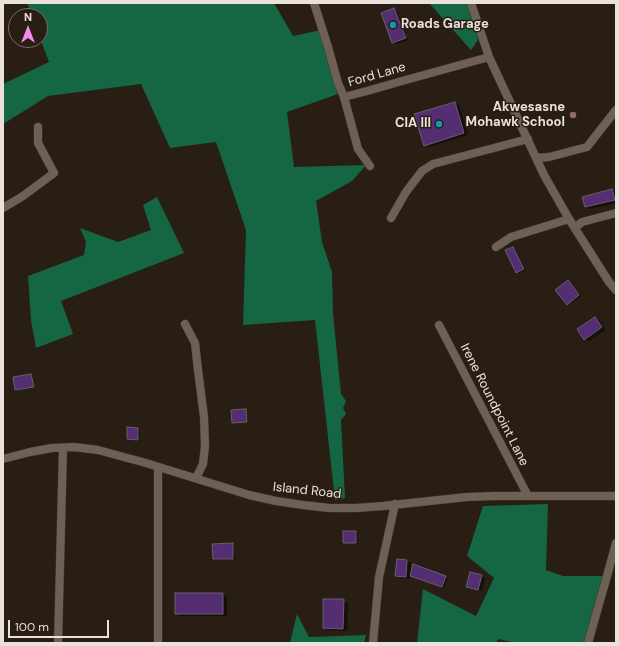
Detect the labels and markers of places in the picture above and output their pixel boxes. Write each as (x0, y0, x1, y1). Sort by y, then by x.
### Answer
place label: Roads Garage (401, 17, 489, 33)
marker: Roads Garage (388, 20, 398, 30)
place label: Akwesasne Mohawk School (466, 100, 565, 131)
marker: Akwesasne Mohawk School (568, 110, 578, 120)
place label: CIA III (395, 116, 431, 132)
marker: CIA III (434, 119, 444, 129)

